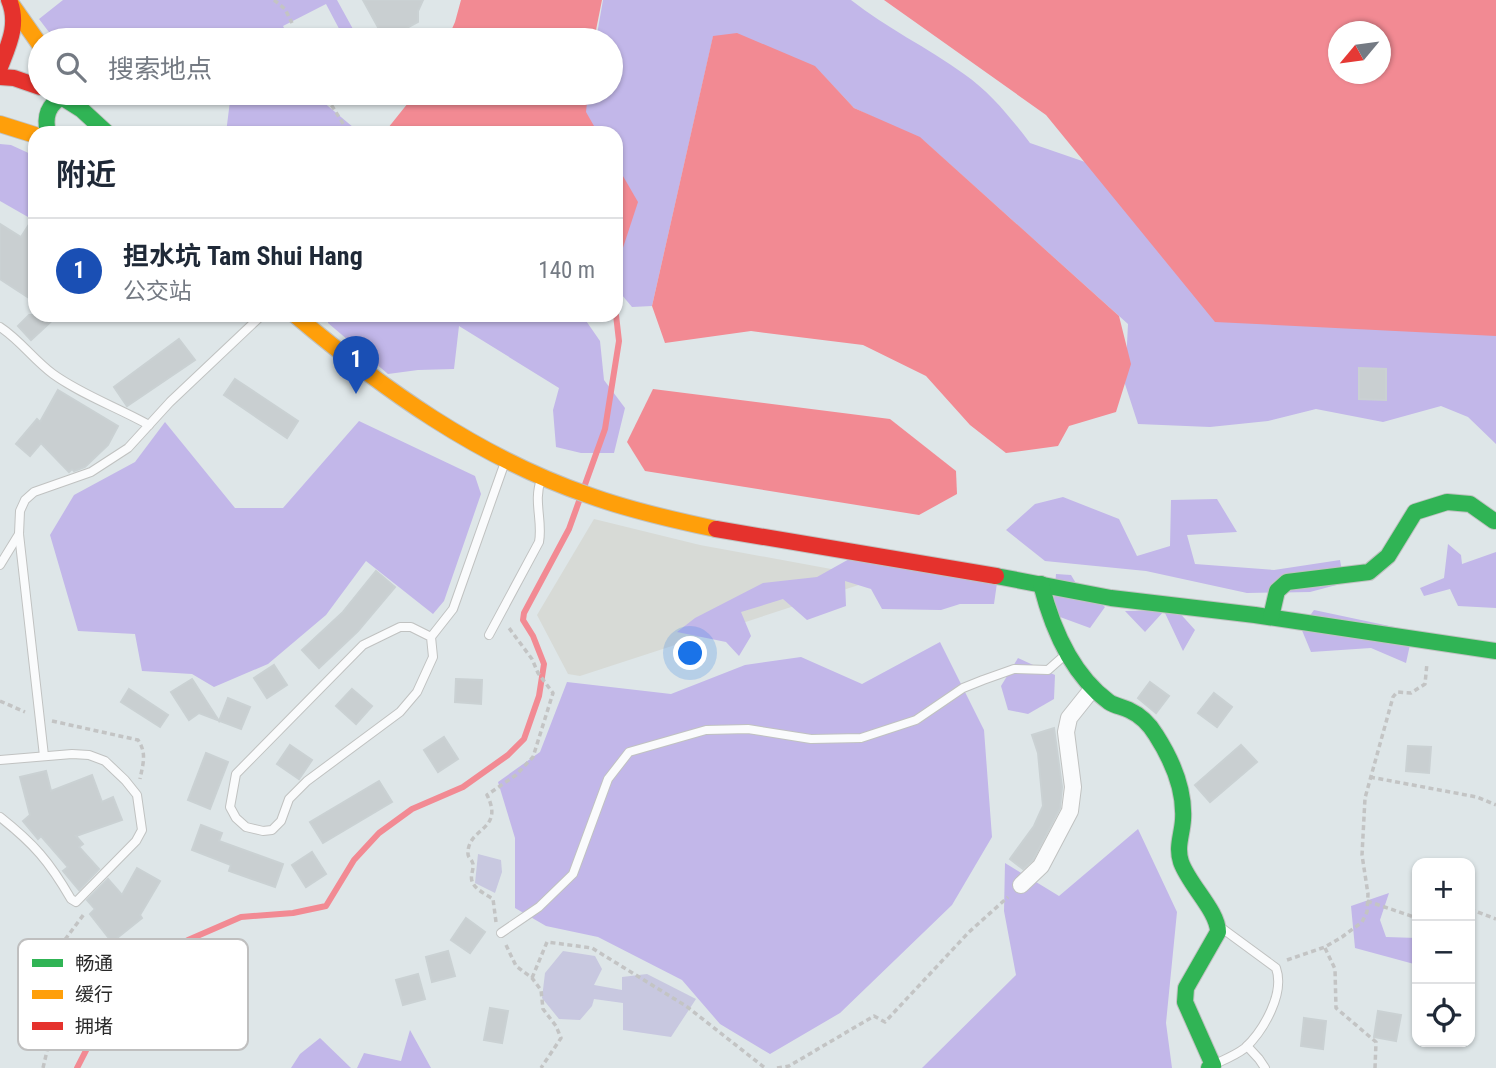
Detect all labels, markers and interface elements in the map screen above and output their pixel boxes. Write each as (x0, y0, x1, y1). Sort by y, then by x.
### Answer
north arrow (1328, 21, 1391, 84)
search box (28, 28, 623, 105)
icon: search (52, 48, 90, 86)
text: 搜索地点 (108, 54, 212, 84)
text: 附近 (56, 157, 116, 192)
text: 担水坑 Tam Shui Hang (123, 241, 363, 271)
text: 1 (73, 257, 85, 284)
text: 140 m (538, 257, 595, 284)
text: 公交站 (123, 278, 192, 305)
pin: 1 (333, 336, 379, 394)
your location (673, 636, 707, 670)
map controls (1412, 858, 1475, 1047)
button: + (1412, 858, 1475, 921)
button: − (1412, 921, 1475, 984)
legend (18, 939, 248, 1050)
text: 畅通 (75, 952, 113, 975)
text: 缓行 (75, 983, 113, 1006)
button: locate (1412, 984, 1475, 1047)
text: 拥堵 (75, 1015, 113, 1038)

